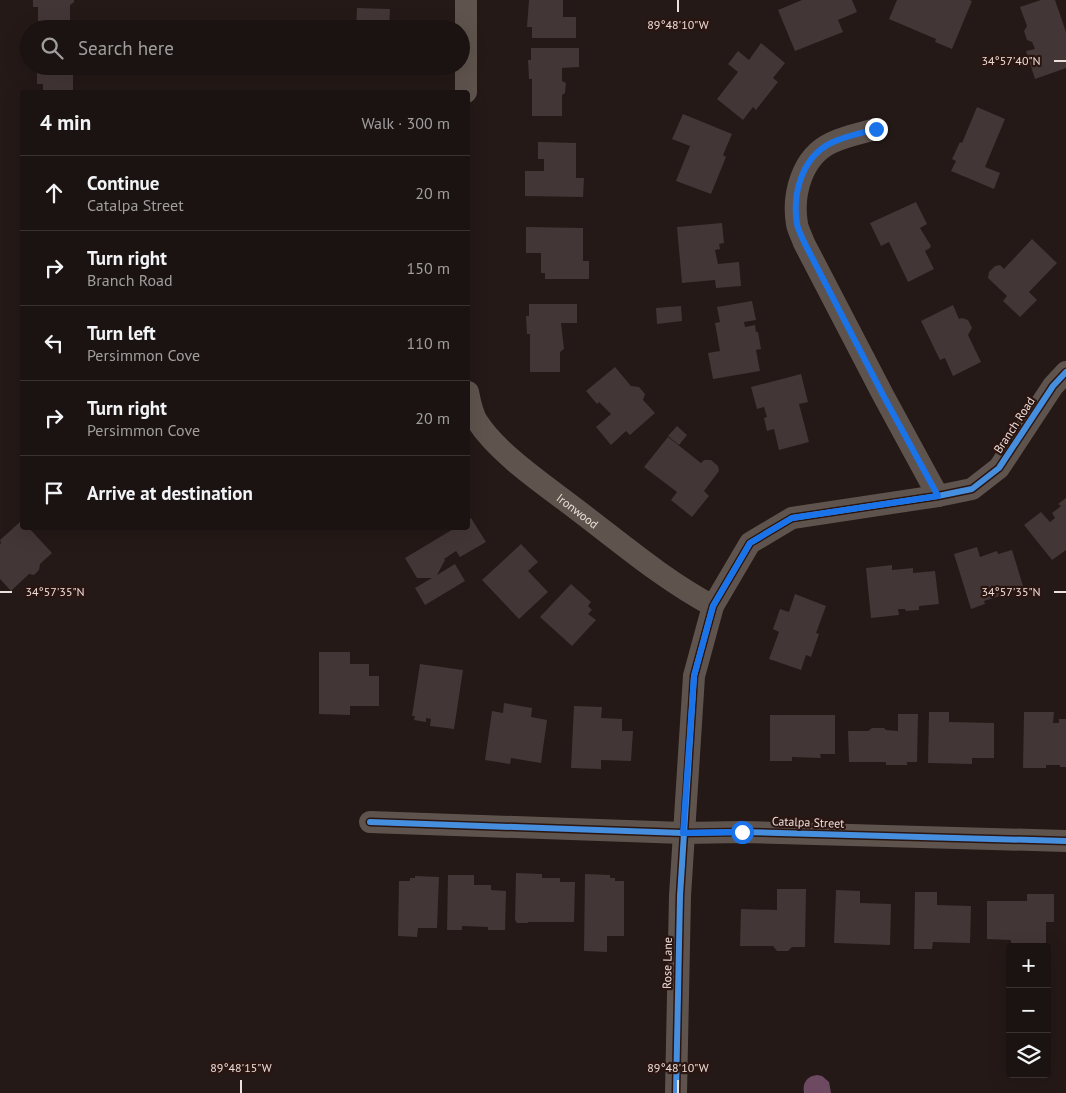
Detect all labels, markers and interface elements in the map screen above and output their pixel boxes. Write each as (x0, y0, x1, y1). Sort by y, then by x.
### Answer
text: 89°48'10"W (647, 17, 709, 32)
search box (20, 20, 470, 75)
icon: search (38, 34, 66, 62)
text: Search here (78, 36, 174, 60)
text: 34°57'40"N (981, 53, 1041, 68)
text: 4 min (40, 109, 91, 136)
text: Walk · 300 m (361, 113, 450, 133)
route end (865, 118, 888, 141)
text: Continue (87, 171, 159, 195)
icon: ahead (40, 179, 68, 207)
text: 20 m (415, 183, 450, 203)
text: Catalpa Street (87, 195, 184, 215)
text: Turn right (87, 246, 167, 270)
icon: right (40, 254, 68, 282)
text: 150 m (407, 258, 450, 278)
text: Branch Road (87, 270, 173, 290)
text: Turn left (87, 321, 156, 345)
icon: left (40, 329, 68, 357)
text: 110 m (407, 333, 450, 353)
text: Persimmon Cove (87, 345, 200, 365)
street label: Branch Road (990, 394, 1038, 456)
text: Turn right (87, 396, 167, 420)
icon: right (40, 404, 68, 432)
text: 20 m (415, 408, 450, 428)
text: Persimmon Cove (87, 420, 200, 440)
icon: arrive (40, 479, 68, 507)
text: Arrive at destination (87, 481, 253, 505)
street label: Ironwood (554, 490, 602, 531)
text: 34°57'35"N (25, 584, 85, 599)
text: 34°57'35"N (981, 584, 1041, 599)
street label: Catalpa Street (772, 813, 844, 831)
route start (731, 821, 754, 844)
street label: Rose Lane (659, 937, 675, 989)
map controls (1006, 943, 1051, 1078)
button: + (1006, 943, 1051, 988)
button: − (1006, 988, 1051, 1033)
button: layers (1006, 1033, 1051, 1078)
text: 89°48'15"W (210, 1060, 272, 1075)
text: 89°48'10"W (647, 1060, 709, 1075)

